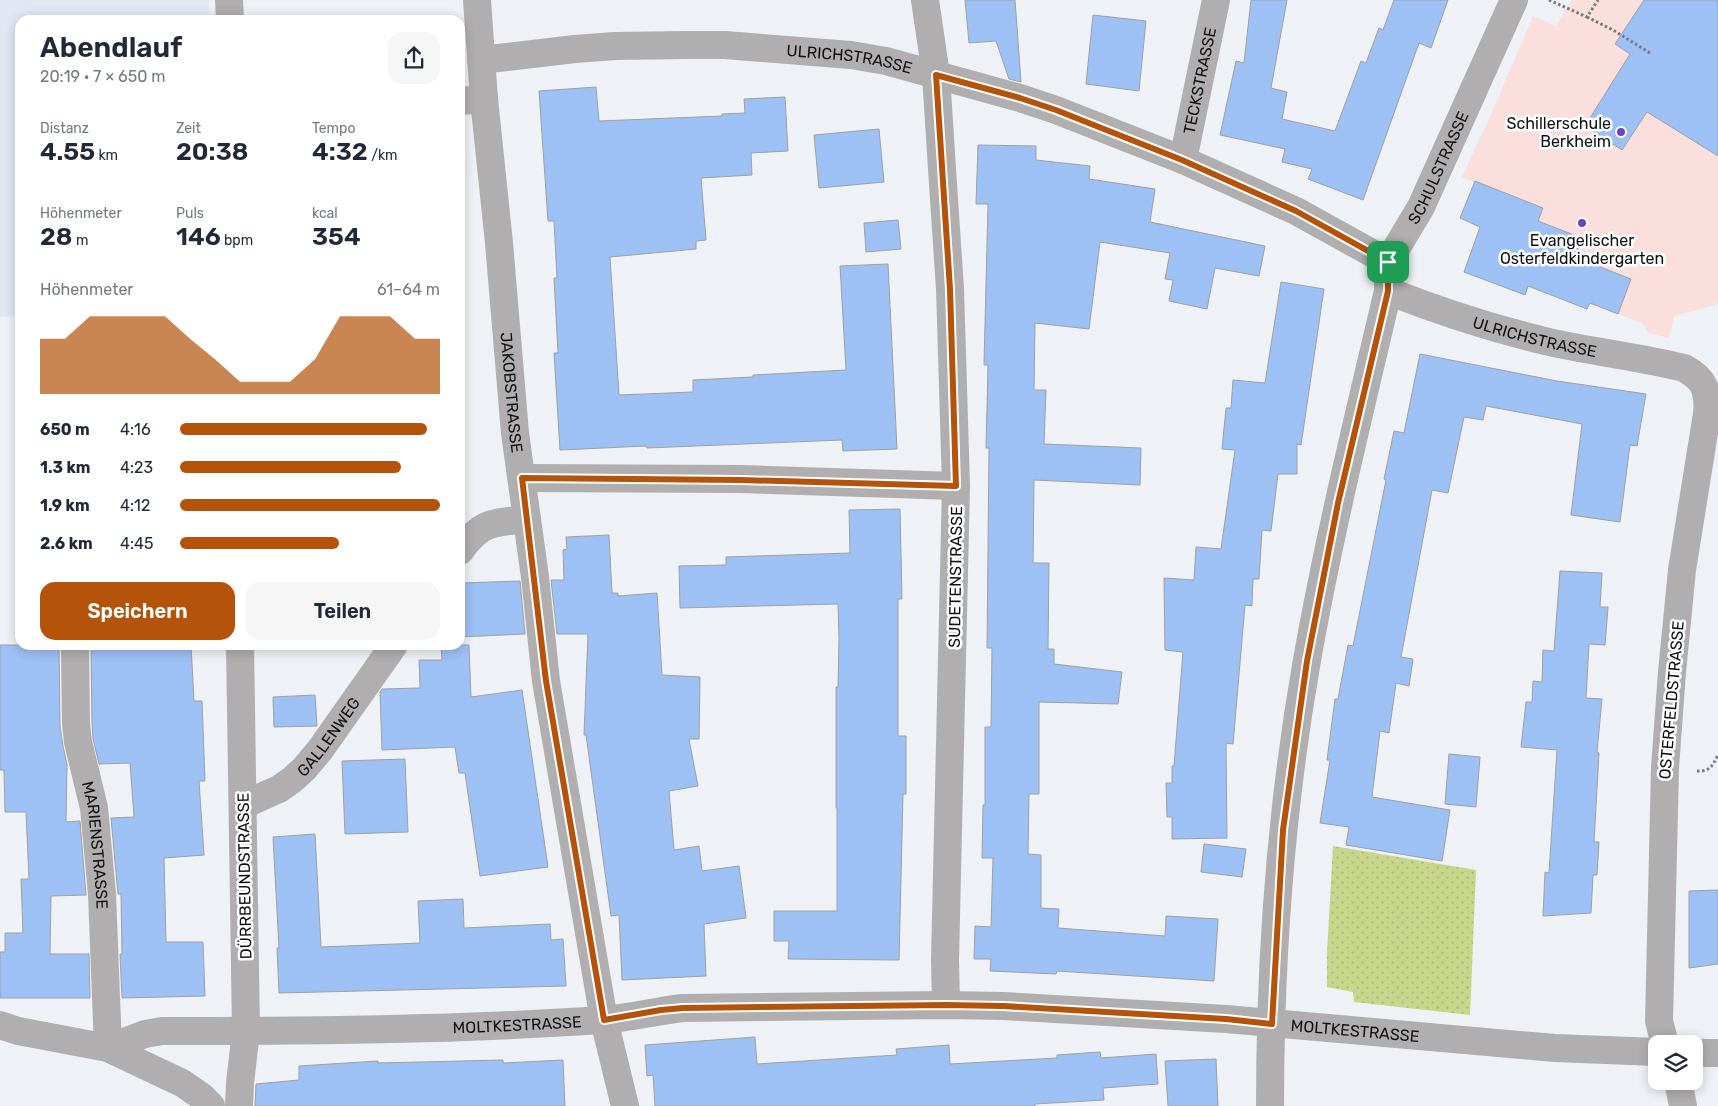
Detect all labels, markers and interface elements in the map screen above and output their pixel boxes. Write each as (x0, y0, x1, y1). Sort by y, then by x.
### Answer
street label: TECKSTRASSE (1180, 26, 1220, 136)
text: Abendlauf (40, 31, 182, 64)
button: share (388, 32, 440, 84)
street label: ULRICHSTRASSE (786, 41, 914, 78)
text: 20:19 · 7 × 650 m (40, 67, 166, 86)
street label: SCHULSTRASSE (1404, 108, 1473, 228)
place label: Schillerschule Berkheim (1507, 114, 1611, 151)
text: Distanz (40, 120, 89, 137)
text: Zeit (176, 120, 201, 137)
text: Tempo (312, 120, 355, 137)
marker: Schillerschule Berkheim (1615, 126, 1627, 138)
text: 4.55 (40, 137, 95, 166)
text: 20:38 (176, 137, 248, 166)
text: 4:32 (312, 137, 368, 166)
text: km (95, 147, 118, 164)
text: /km (368, 147, 398, 164)
text: Höhenmeter (40, 205, 122, 222)
text: Puls (176, 205, 204, 222)
text: kcal (312, 205, 338, 222)
marker: Evangelischer Osterfeldkindergarten (1576, 217, 1588, 229)
text: 28 (40, 222, 73, 251)
text: 146 (176, 222, 221, 251)
text: 354 (312, 222, 361, 251)
place label: Evangelischer Osterfeldkindergarten (1500, 231, 1664, 268)
text: m (73, 232, 88, 249)
text: bpm (221, 232, 253, 249)
pin (1367, 241, 1409, 283)
icon: arrive (1374, 248, 1402, 276)
text: Höhenmeter (40, 280, 133, 299)
text: 61–64 m (377, 280, 440, 299)
street label: ULRICHSTRASSE (1470, 313, 1598, 361)
street label: JAKOBSTRASSE (497, 331, 527, 454)
text: 650 m (40, 420, 90, 439)
text: 4:16 (120, 420, 151, 439)
text: 1.3 km (40, 458, 90, 477)
text: 4:23 (120, 458, 153, 477)
text: 1.9 km (40, 496, 90, 515)
text: 4:12 (120, 496, 150, 515)
street label: SUDETENSTRASSE (945, 506, 966, 648)
text: 2.6 km (40, 534, 93, 553)
text: 4:45 (120, 534, 153, 553)
button: Speichern (40, 582, 235, 640)
button: Teilen (245, 582, 440, 640)
street label: OSTERFELDSTRASSE (1655, 620, 1688, 780)
street label: GALLENWEG (293, 694, 364, 781)
street label: MARIENSTRASSE (78, 779, 112, 909)
street label: DÜRRBEUNDSTRASSE (234, 792, 255, 959)
street label: MOLTKESTRASSE (452, 1012, 582, 1037)
street label: MOLTKESTRASSE (1290, 1016, 1420, 1046)
map controls (1648, 1035, 1703, 1090)
button: layers (1648, 1035, 1703, 1090)

